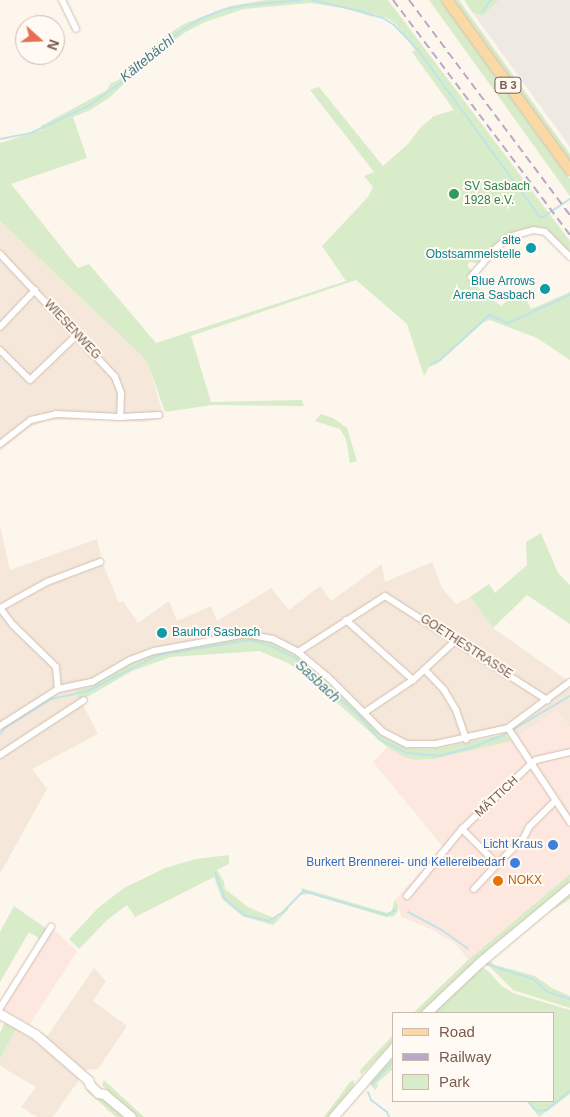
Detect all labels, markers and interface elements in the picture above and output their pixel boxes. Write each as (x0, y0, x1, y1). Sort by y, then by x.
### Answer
north arrow (15, 15, 65, 65)
water label: Kältebächl (116, 31, 178, 85)
text: N (44, 37, 62, 52)
road number: B 3 (494, 76, 522, 94)
place label: SV Sasbach 1928 e.V. (464, 180, 530, 208)
marker: SV Sasbach 1928 e.V. (448, 188, 460, 200)
place label: alte Obstsammelstelle (426, 234, 521, 262)
marker: alte Obstsammelstelle (525, 242, 537, 254)
place label: Blue Arrows Arena Sasbach (453, 275, 535, 303)
marker: Blue Arrows Arena Sasbach (539, 283, 551, 295)
street label: WIESENWEG (41, 297, 103, 363)
street label: GOETHESTRASSE (417, 612, 515, 682)
place label: Bauhof Sasbach (172, 626, 260, 640)
marker: Bauhof Sasbach (156, 627, 168, 639)
water label: Sasbach (292, 656, 344, 706)
street label: MÄTTICH (473, 774, 521, 820)
place label: Licht Kraus (483, 838, 543, 852)
marker: Licht Kraus (547, 839, 559, 851)
place label: Burkert Brennerei- und Kellereibedarf (306, 856, 505, 870)
marker: Burkert Brennerei- und Kellereibedarf (509, 857, 521, 869)
place label: NOKX (508, 874, 542, 888)
marker: NOKX (492, 875, 504, 887)
legend (392, 1012, 555, 1102)
text: Road (439, 1023, 475, 1040)
text: Railway (439, 1048, 492, 1065)
text: Park (439, 1073, 470, 1090)

